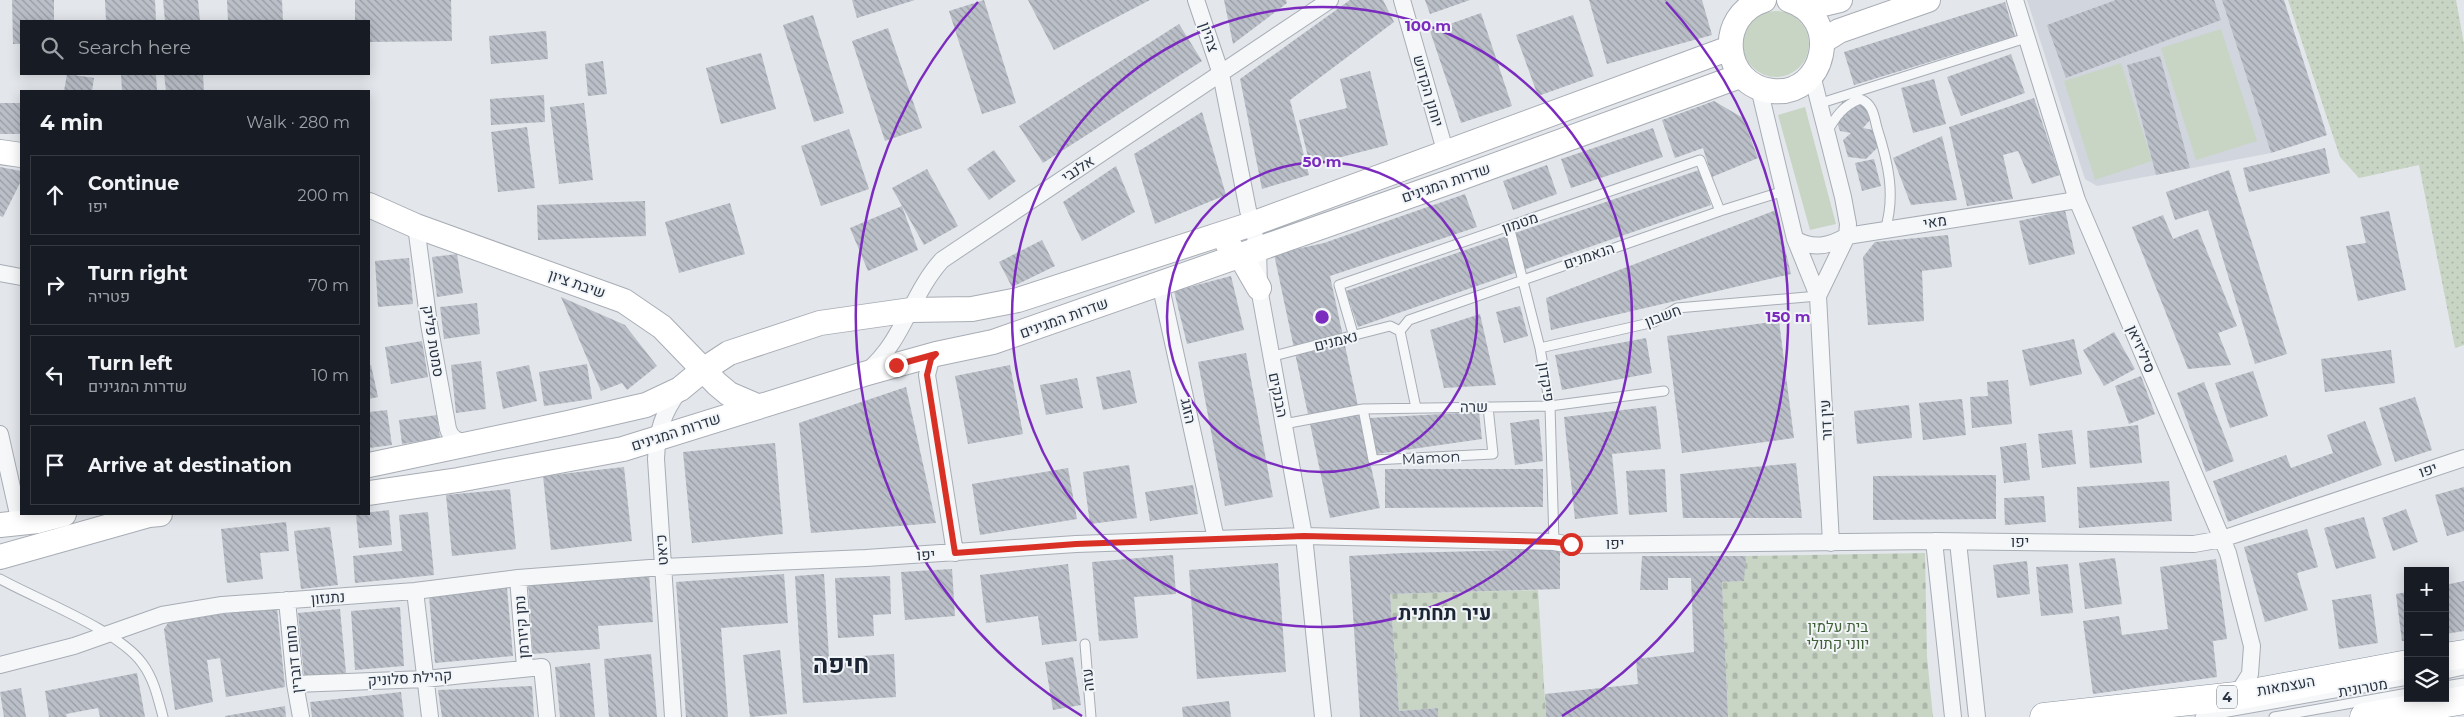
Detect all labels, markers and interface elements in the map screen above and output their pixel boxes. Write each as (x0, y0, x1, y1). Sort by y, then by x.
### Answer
text: 100 m (1405, 16, 1451, 35)
street label: צהיון (1196, 19, 1223, 54)
search box (20, 20, 370, 75)
icon: search (38, 34, 66, 62)
text: Search here (78, 36, 191, 59)
street label: יוחנן הקדוש (1409, 53, 1448, 129)
text: 4 min (40, 110, 103, 135)
text: Walk · 280 m (246, 113, 350, 132)
street label: אלנבי (1058, 151, 1098, 186)
text: 50 m (1302, 152, 1342, 171)
street label: שדרות המגינים (1399, 158, 1493, 207)
text: Continue (88, 172, 179, 195)
icon: ahead (41, 181, 69, 209)
text: 200 m (298, 186, 349, 205)
text: יפו (88, 197, 108, 216)
street label: מטמון (1499, 208, 1540, 238)
street label: מאי (1922, 210, 1948, 233)
street label: הנאמנים (1561, 238, 1617, 273)
text: Turn right (88, 262, 188, 285)
street label: שיבת ציון (546, 265, 608, 302)
icon: right (41, 271, 69, 299)
text: 70 m (308, 276, 349, 295)
text: פטריה (88, 287, 130, 306)
street label: שדרות המגינים (1017, 293, 1111, 342)
street label: חשבון (1642, 300, 1684, 331)
street label: סמטת פליק (418, 304, 449, 378)
text: 150 m (1766, 307, 1810, 326)
centre of rings (1313, 308, 1331, 326)
street label: סיליזיאן (2123, 322, 2160, 376)
street label: נאמנים (1312, 326, 1360, 355)
text: Turn left (88, 352, 173, 375)
route end (885, 354, 908, 377)
icon: left (41, 361, 69, 389)
street label: פיקדון (1534, 361, 1559, 403)
text: 10 m (311, 366, 349, 385)
street label: הבנקים (1264, 371, 1293, 419)
text: שדרות המגינים (88, 377, 187, 396)
street label: הזגג (1177, 396, 1200, 425)
street label: שרה (1460, 397, 1488, 416)
street label: עין דור (1815, 399, 1836, 441)
street label: שדרות המגינים (629, 408, 723, 455)
street label: Mamon (1401, 446, 1461, 469)
icon: arrive (41, 451, 69, 479)
text: Arrive at destination (88, 454, 292, 477)
street label: יפו (2416, 458, 2440, 481)
street label: יפו (2011, 532, 2029, 551)
route start (1560, 533, 1583, 556)
street label: כיאט (651, 534, 672, 566)
street label: יפו (1606, 534, 1624, 553)
street label: יפו (916, 545, 936, 564)
map controls (2404, 567, 2449, 702)
button: + (2404, 567, 2449, 612)
street label: נתנזון (310, 587, 346, 608)
street label: נתן קיזרמן (510, 595, 533, 659)
district label: עיר תחתית (1399, 601, 1491, 625)
button: − (2404, 612, 2449, 657)
park label: בית עלמין יווני קתולי (1807, 617, 1869, 653)
street label: נחום דוברין (280, 624, 307, 694)
district label: חיפה (813, 649, 869, 679)
button: layers (2404, 657, 2449, 702)
street label: קהילת סלוניק (367, 665, 453, 690)
street label: עזה (1077, 668, 1098, 692)
street label: העצמאות (2255, 671, 2316, 700)
street label: מטרונית (2337, 674, 2389, 701)
road number: 4 (2217, 686, 2237, 709)

